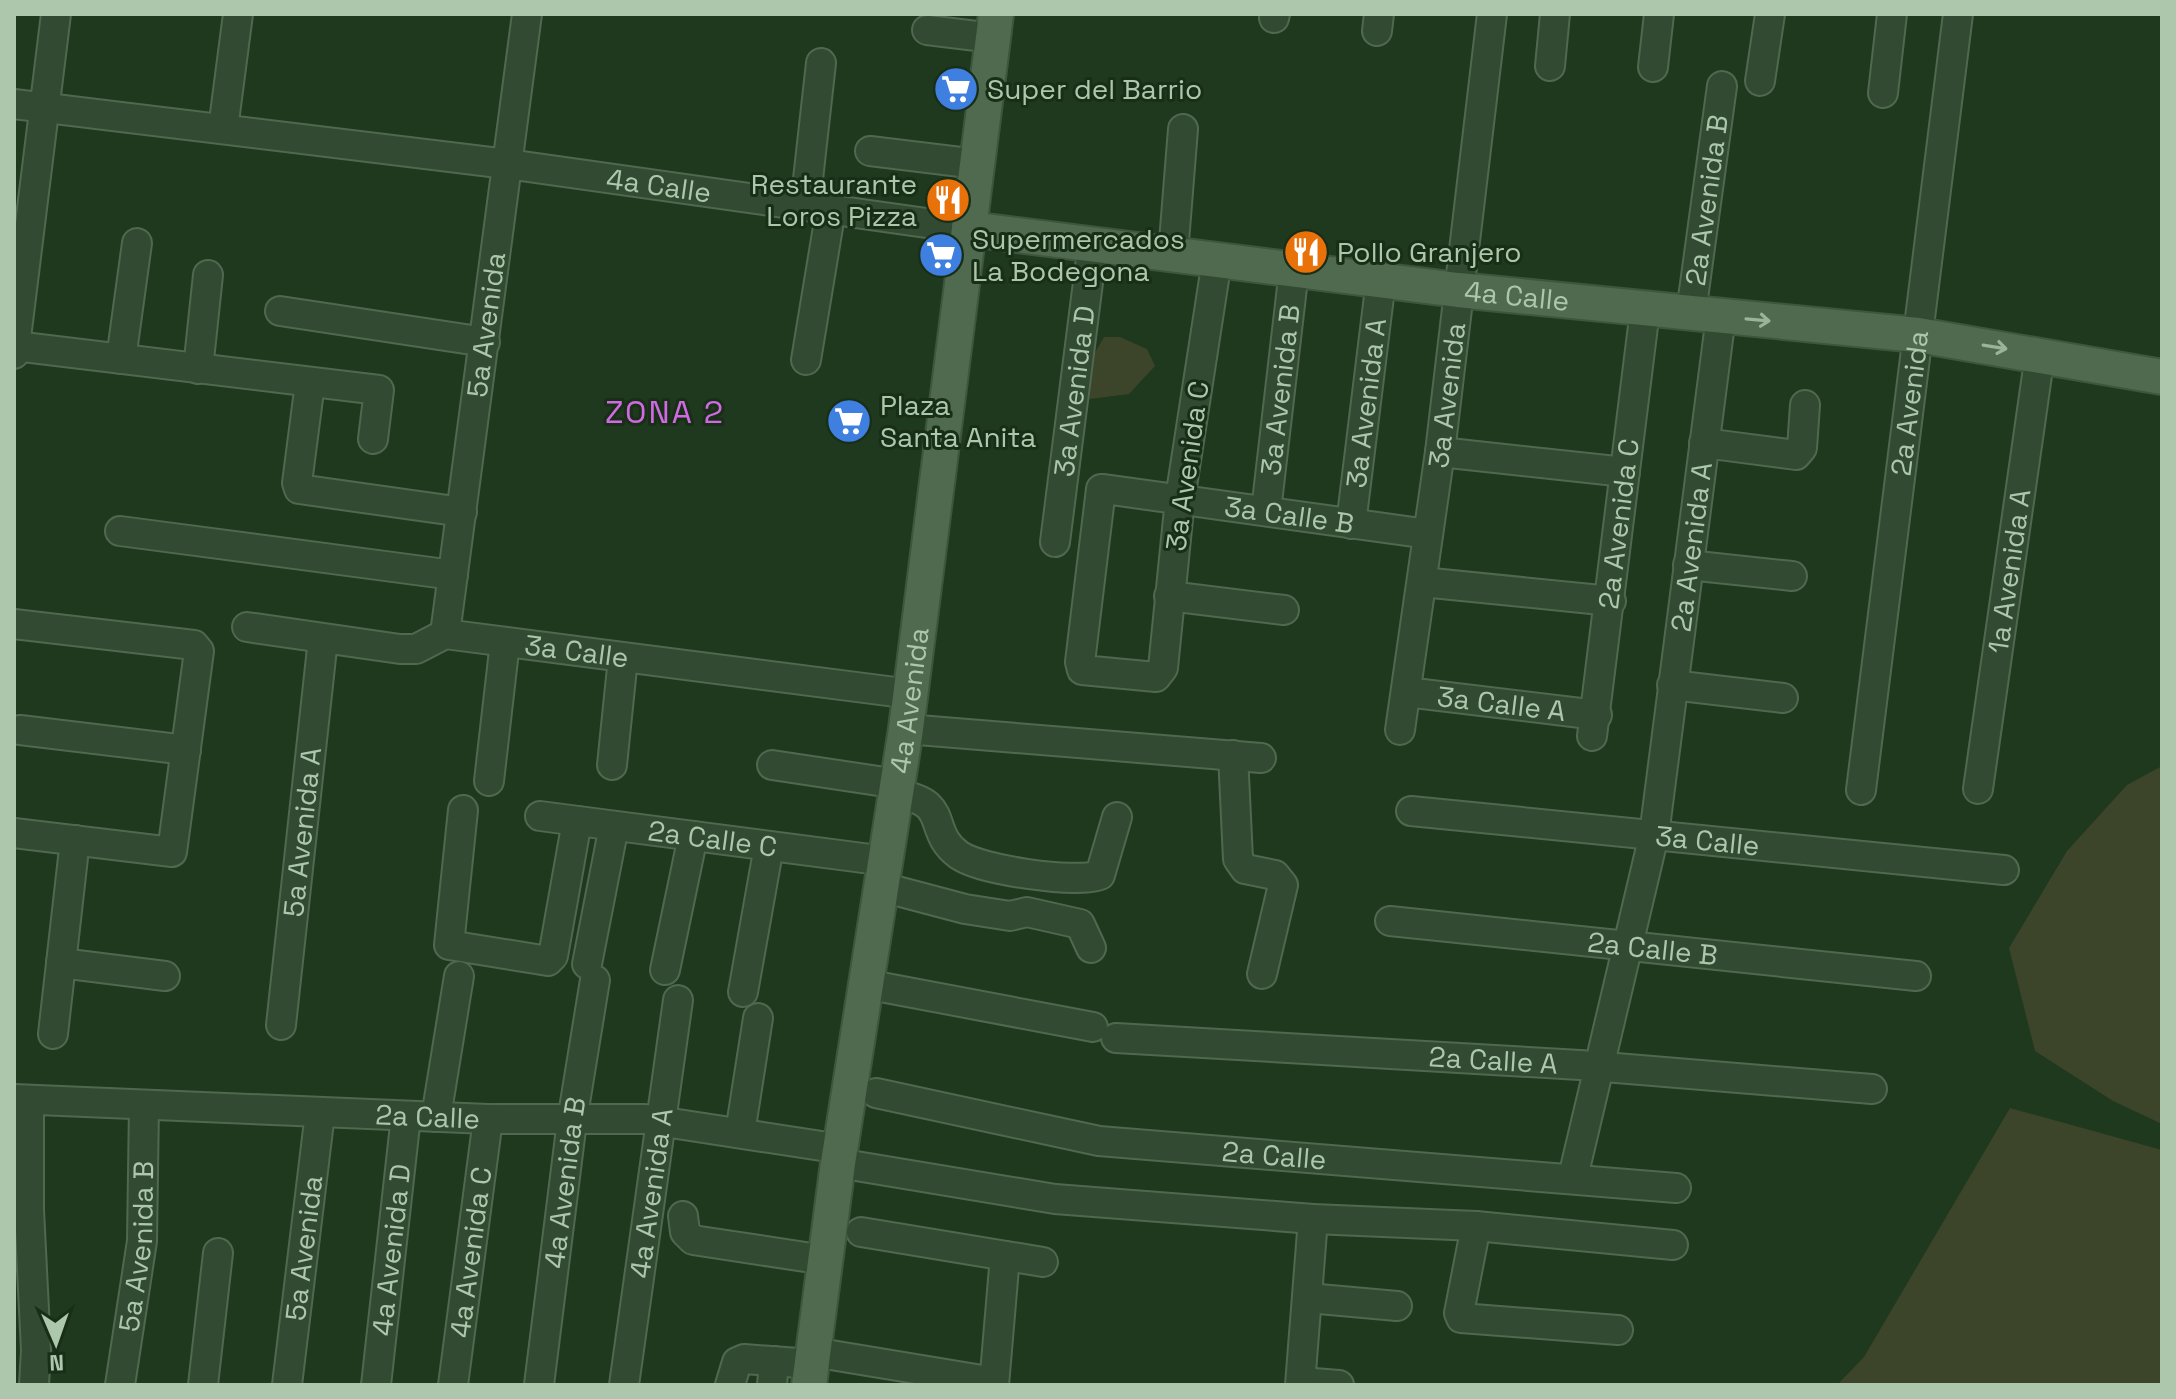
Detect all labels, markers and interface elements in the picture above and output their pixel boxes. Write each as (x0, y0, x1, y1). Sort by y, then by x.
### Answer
supermarket icon: Super del Barrio (932, 65, 980, 113)
place label: Super del Barrio (987, 71, 1202, 107)
street label: 2a Avenida B (1677, 112, 1736, 288)
street label: 4a Calle (604, 160, 713, 211)
place label: Restaurante Loros Pizza (751, 166, 917, 234)
restaurant icon: Restaurante Loros Pizza (924, 176, 972, 224)
place label: Supermercados La Bodegona (972, 221, 1185, 289)
restaurant icon: Pollo Granjero (1282, 228, 1330, 276)
supermarket icon: Supermercados La Bodegona (917, 231, 965, 279)
place label: Pollo Granjero (1337, 234, 1522, 270)
street label: 5a Avenida (458, 250, 513, 400)
street label: 4a Calle (1463, 273, 1571, 319)
street label: 3a Avenida B (1252, 302, 1308, 477)
street label: 3a Avenida D (1045, 304, 1103, 479)
one-way arrow (1744, 312, 1771, 327)
street label: 3a Avenida A (1338, 316, 1394, 490)
street label: 3a Avenida (1420, 320, 1473, 470)
street label: 2a Avenida (1882, 328, 1936, 478)
one-way arrow (1982, 340, 2007, 355)
street label: 3a Avenida C (1157, 379, 1217, 553)
place label: Plaza Santa Anita (880, 387, 1036, 455)
district label: ZONA 2 (605, 392, 725, 432)
supermarket icon: Plaza Santa Anita (825, 397, 873, 445)
street label: 2a Avenida C (1590, 436, 1647, 611)
street label: 2a Avenida A (1662, 460, 1720, 634)
street label: 1a Avenida A (1980, 487, 2039, 656)
street label: 3a Calle B (1222, 488, 1356, 542)
street label: 4a Avenida (881, 625, 937, 776)
street label: 3a Calle (522, 626, 631, 675)
street label: 3a Calle A (1435, 678, 1568, 729)
street label: 5a Avenida A (275, 745, 329, 919)
street label: 2a Calle C (646, 812, 779, 865)
street label: 3a Calle (1654, 817, 1761, 864)
street label: 2a Calle B (1586, 924, 1719, 973)
street label: 2a Calle A (1428, 1038, 1559, 1082)
street label: 4a Avenida B (536, 1094, 594, 1270)
street label: 2a Calle (375, 1096, 481, 1137)
street label: 4a Avenida A (621, 1106, 681, 1280)
street label: 2a Calle (1221, 1133, 1328, 1177)
street label: 5a Avenida B (110, 1160, 161, 1334)
street label: 4a Avenida D (364, 1162, 419, 1338)
street label: 4a Avenida C (441, 1164, 500, 1340)
street label: 5a Avenida (277, 1173, 330, 1323)
north arrow (16, 1303, 96, 1383)
text: N (49, 1349, 65, 1377)

